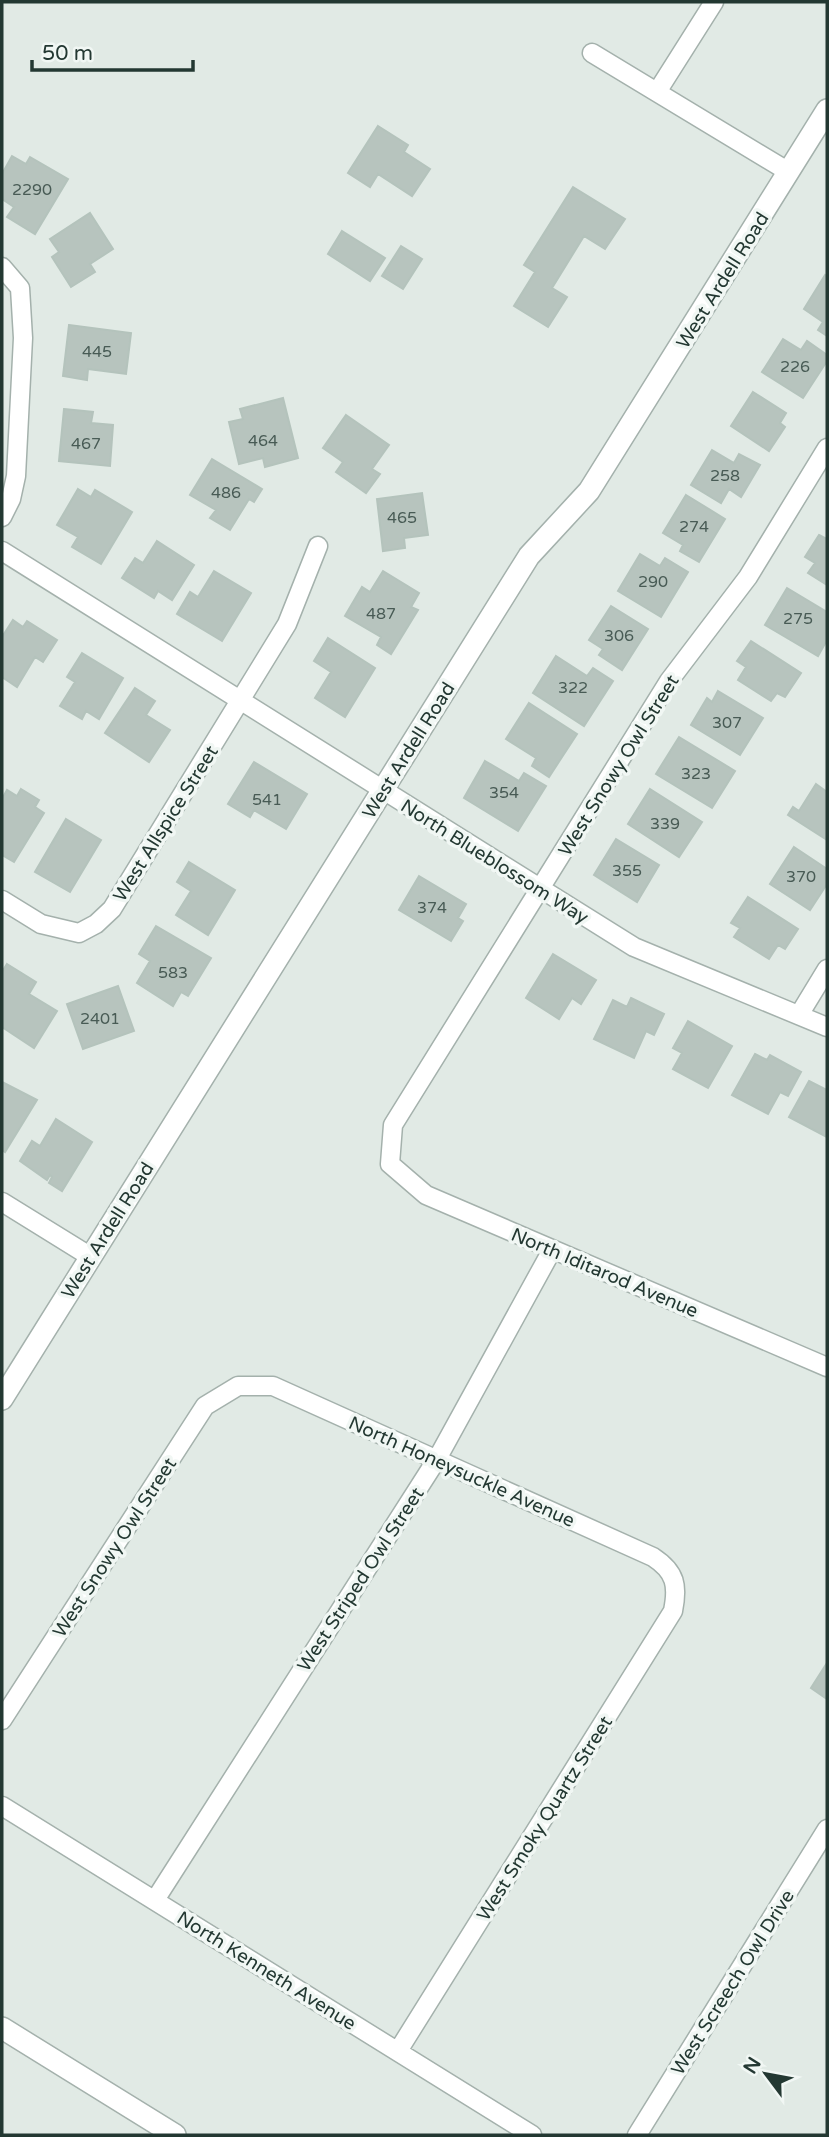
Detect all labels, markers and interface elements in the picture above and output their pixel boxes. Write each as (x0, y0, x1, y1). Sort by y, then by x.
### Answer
scale bar (32, 28, 192, 72)
text: 50 m (42, 41, 93, 66)
house number: 2290 (12, 180, 52, 200)
street label: West Ardell Road (672, 208, 774, 353)
house number: 445 (82, 342, 112, 362)
house number: 226 (780, 357, 810, 377)
house number: 464 (248, 431, 278, 451)
house number: 467 (71, 434, 101, 454)
house number: 258 (710, 466, 740, 486)
house number: 486 (211, 483, 241, 503)
house number: 465 (387, 508, 417, 528)
house number: 274 (679, 517, 709, 537)
house number: 290 (638, 572, 668, 592)
house number: 487 (366, 604, 396, 624)
house number: 275 (783, 609, 813, 629)
house number: 306 (604, 626, 634, 646)
street label: West Snowy Owl Street (554, 671, 684, 860)
street label: West Ardell Road (358, 678, 460, 823)
house number: 322 (558, 678, 588, 698)
house number: 307 (712, 713, 742, 733)
street label: West Allspice Street (109, 741, 223, 906)
house number: 323 (681, 764, 711, 784)
house number: 354 (489, 783, 519, 803)
house number: 541 (252, 790, 282, 810)
street label: North Blueblossom Way (397, 795, 592, 929)
house number: 339 (650, 814, 680, 834)
house number: 355 (612, 861, 642, 881)
house number: 370 (786, 867, 816, 887)
house number: 374 (417, 898, 447, 918)
house number: 583 (158, 963, 188, 983)
house number: 2401 (80, 1009, 120, 1029)
street label: West Ardell Road (57, 1158, 159, 1303)
street label: North Iditarod Avenue (508, 1224, 701, 1322)
street label: North Honeysuckle Avenue (345, 1412, 578, 1532)
street label: West Snowy Owl Street (49, 1454, 181, 1641)
street label: West Striped Owl Street (293, 1483, 429, 1676)
street label: West Smoky Quartz Street (473, 1712, 617, 1925)
street label: West Screech Owl Drive (667, 1886, 799, 2079)
street label: North Kenneth Avenue (173, 1907, 360, 2035)
north arrow (731, 2039, 801, 2109)
text: N (739, 2053, 766, 2078)

